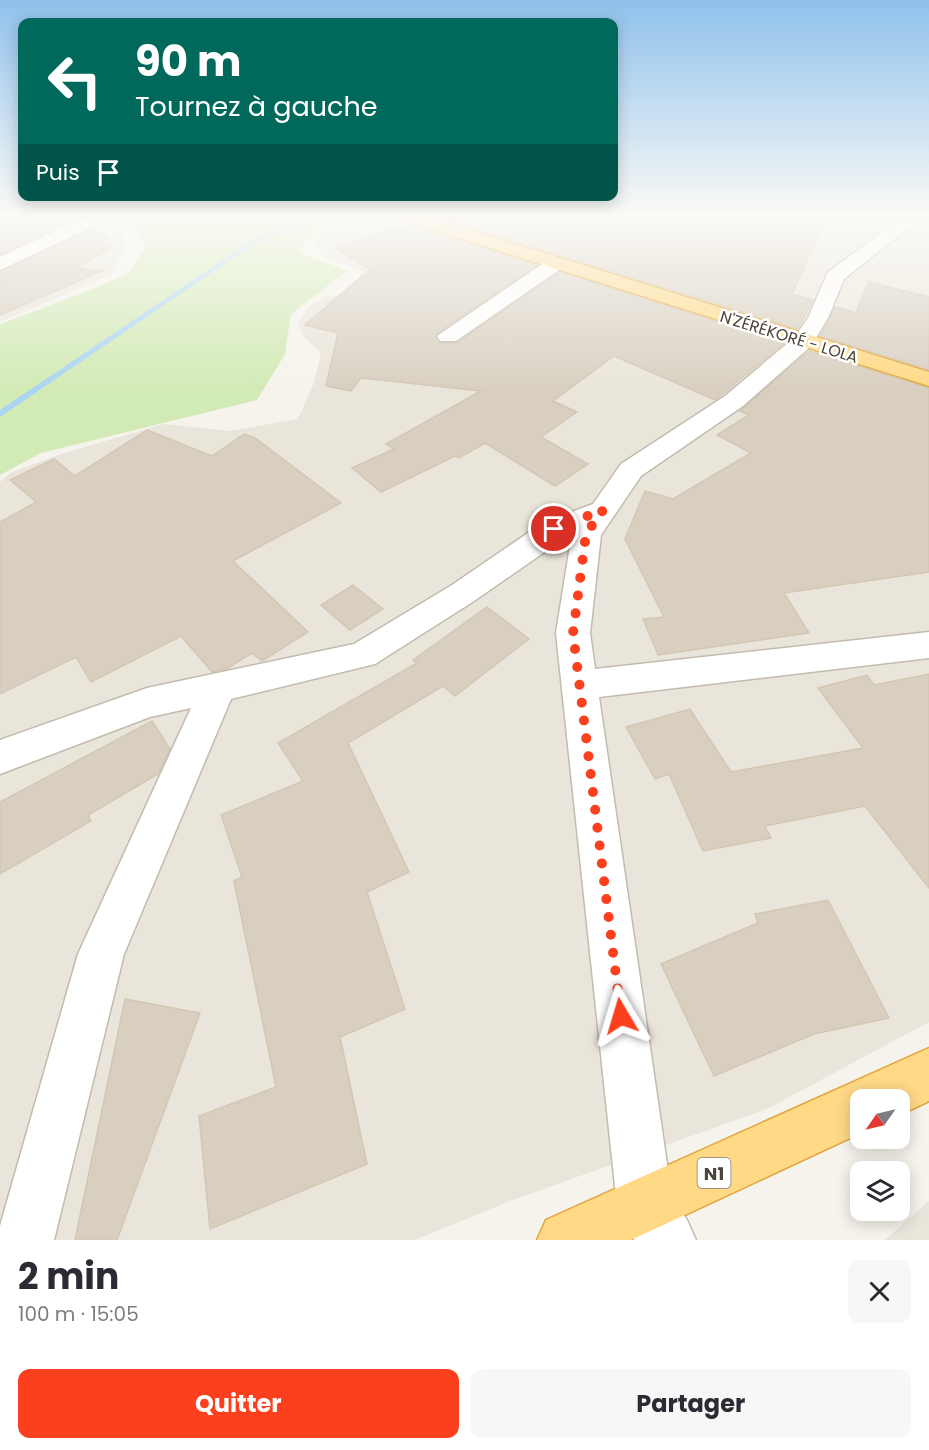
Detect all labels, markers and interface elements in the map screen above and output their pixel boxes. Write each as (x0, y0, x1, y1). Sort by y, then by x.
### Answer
text: 90 m (135, 32, 242, 91)
icon: left (36, 42, 114, 120)
text: Tournez à gauche (135, 88, 377, 125)
icon: arrive (92, 156, 125, 189)
text: Puis (36, 157, 80, 188)
street label: N'ZÉRÉKORÉ - LOLA (717, 305, 861, 369)
pin (528, 503, 579, 554)
icon: arrive (537, 512, 570, 545)
position arrow (589, 984, 653, 1048)
north arrow (850, 1089, 910, 1149)
map controls (850, 1089, 910, 1221)
road number: N1 (698, 1158, 730, 1188)
button: layers (850, 1161, 910, 1221)
text: 2 min (18, 1251, 119, 1302)
button: close (848, 1260, 911, 1323)
text: 100 m · 15:05 (18, 1300, 139, 1328)
button: Quitter (18, 1369, 459, 1438)
button: Partager (471, 1369, 911, 1438)

